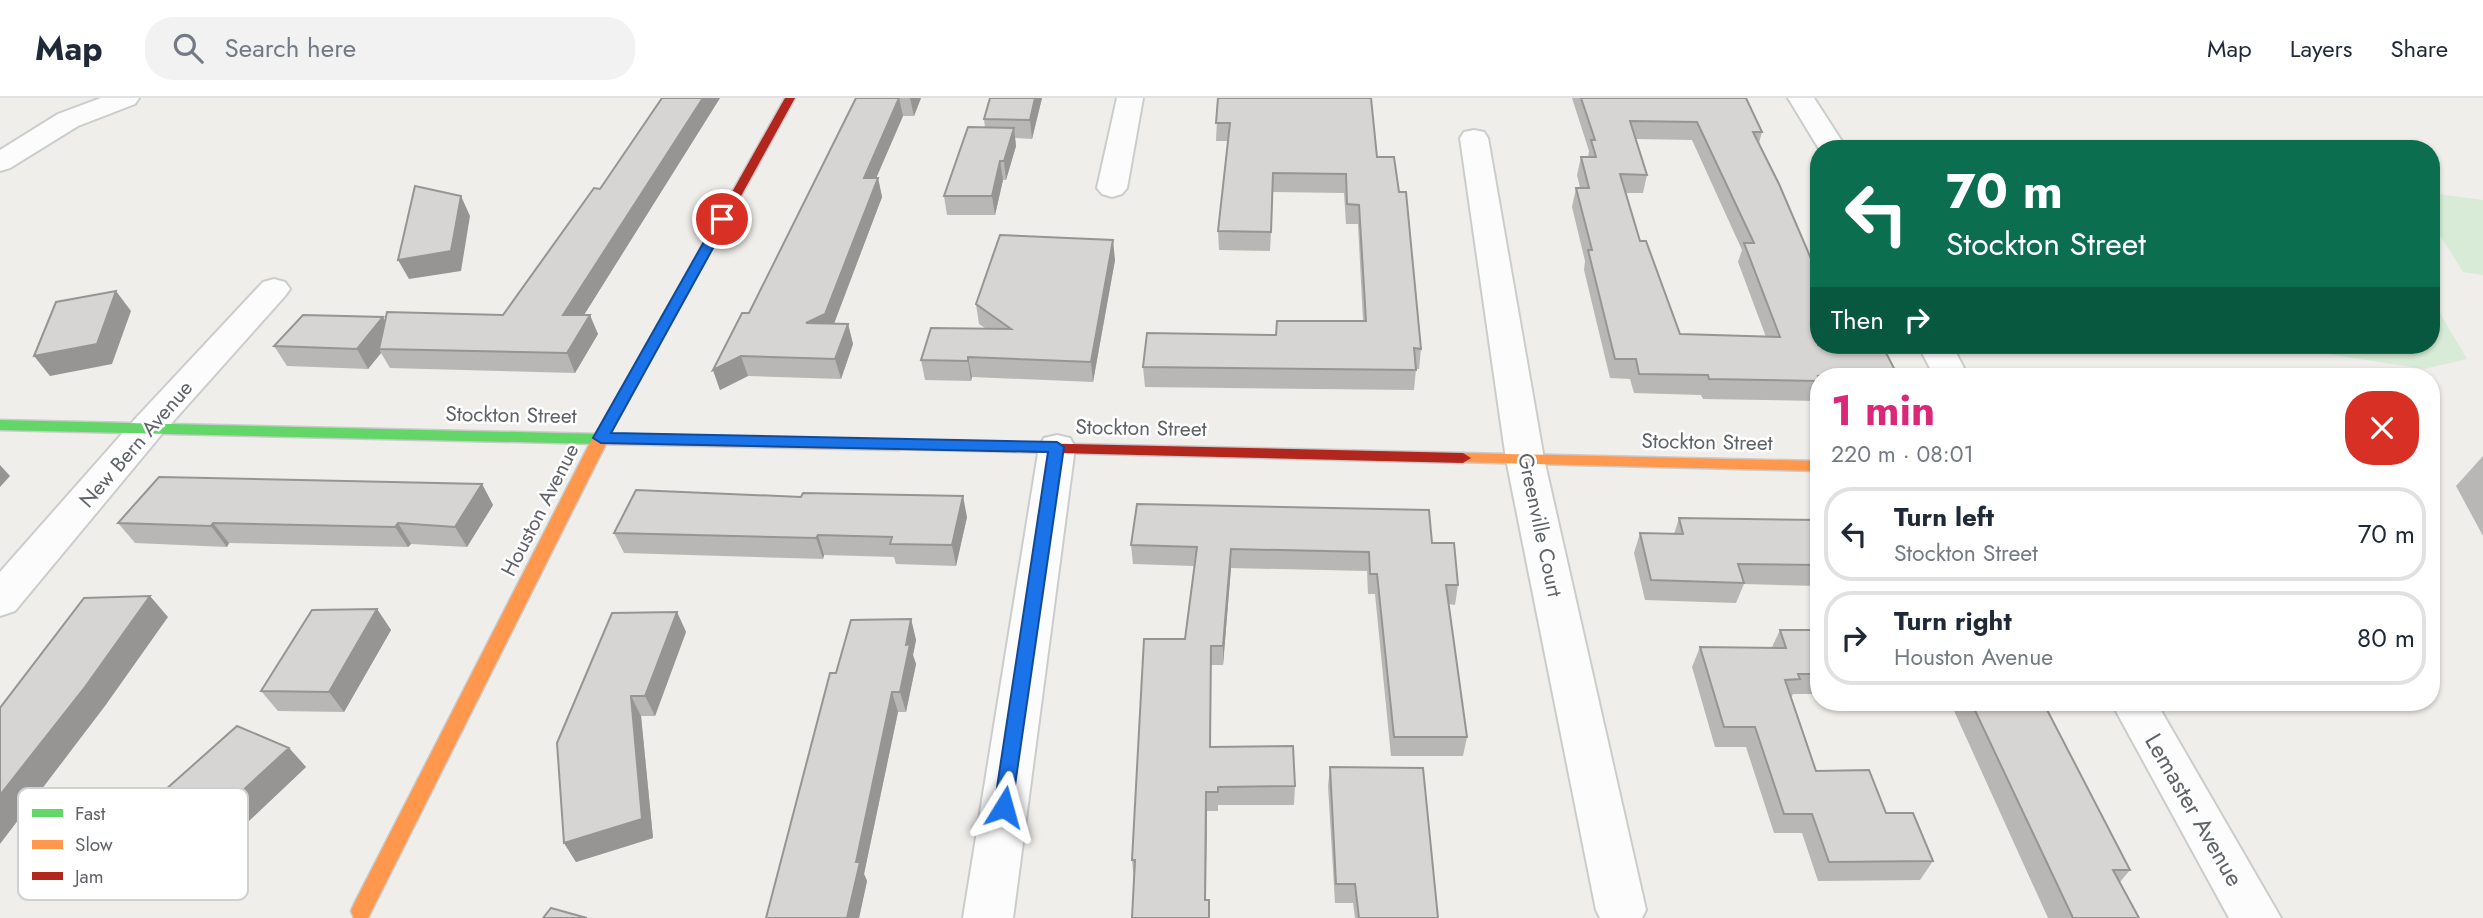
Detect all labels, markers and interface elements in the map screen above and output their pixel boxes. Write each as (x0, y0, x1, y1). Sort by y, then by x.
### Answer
search box (145, 17, 635, 80)
text: Map (35, 25, 103, 72)
icon: search (169, 29, 207, 67)
text: Search here (225, 29, 356, 67)
text: Map (2207, 31, 2252, 66)
text: Layers (2290, 31, 2352, 66)
text: Share (2390, 31, 2448, 66)
text: 70 m (1946, 156, 2063, 226)
icon: left (1831, 168, 1922, 259)
pin (692, 189, 752, 249)
icon: arrive (703, 200, 741, 238)
text: Stockton Street (1946, 221, 2146, 267)
text: Then (1831, 301, 1884, 339)
icon: right (1898, 301, 1936, 339)
street label: New Bern Avenue (72, 374, 200, 514)
text: 1 min (1831, 380, 1935, 441)
button: close (2345, 391, 2419, 465)
street label: Stockton Street (445, 399, 577, 431)
street label: Stockton Street (1075, 412, 1207, 444)
street label: Stockton Street (1641, 426, 1773, 458)
text: 220 m · 08:01 (1831, 437, 1974, 471)
street label: Houston Avenue (494, 438, 586, 582)
street label: Greenville Court (1510, 450, 1570, 600)
text: Turn left (1894, 498, 1994, 536)
icon: left (1835, 515, 1873, 553)
text: 70 m (2358, 515, 2415, 553)
text: Stockton Street (1894, 536, 2038, 570)
text: Turn right (1894, 602, 2012, 640)
icon: right (1835, 619, 1873, 657)
text: 80 m (2357, 619, 2415, 657)
text: Houston Avenue (1894, 640, 2053, 674)
street label: Lemaster Avenue (2136, 727, 2252, 893)
position arrow (967, 770, 1041, 844)
legend (18, 788, 248, 900)
text: Fast (75, 800, 106, 827)
text: Slow (75, 831, 113, 858)
text: Jam (72, 863, 104, 890)

